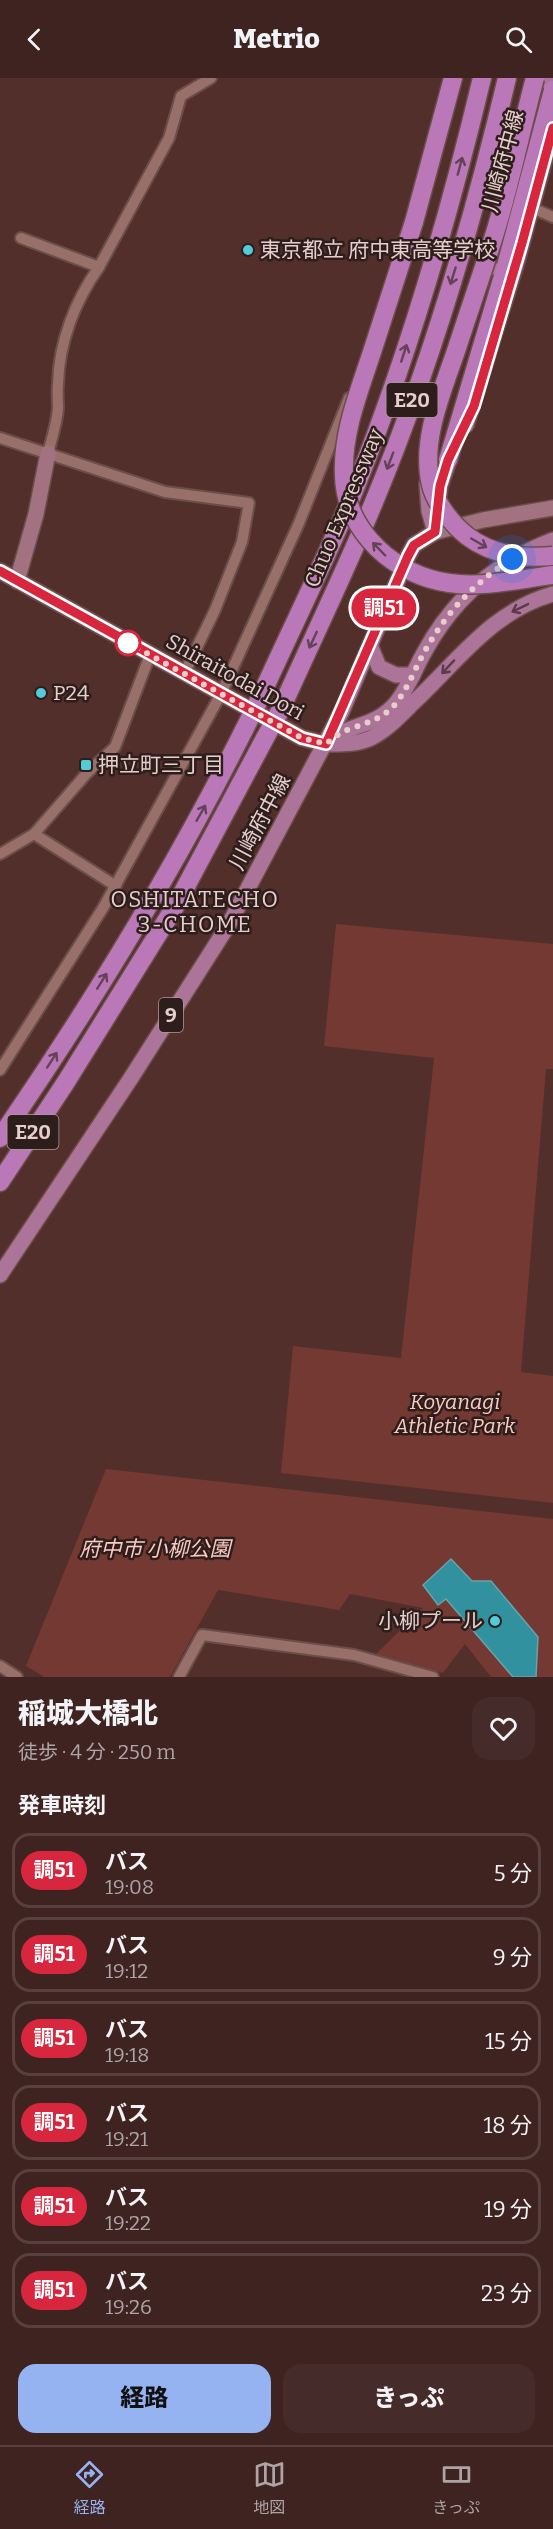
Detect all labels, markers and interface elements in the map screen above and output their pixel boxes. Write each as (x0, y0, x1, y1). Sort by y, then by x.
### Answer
icon: back (18, 23, 51, 56)
text: Metrio (233, 23, 320, 55)
icon: search (502, 23, 535, 56)
street label: 川崎府中線 (477, 107, 529, 215)
one-way arrow (454, 157, 466, 176)
place label: 東京都立 府中東高等学校 (260, 237, 495, 263)
marker: 東京都立 府中東高等学校 (241, 243, 255, 257)
one-way arrow (447, 266, 458, 285)
one-way arrow (399, 344, 410, 363)
road number: E20 (386, 383, 438, 417)
street label: Chuo Expressway (299, 424, 390, 591)
one-way arrow (383, 451, 394, 469)
one-way arrow (470, 538, 487, 550)
one-way arrow (371, 541, 386, 556)
your location (497, 544, 527, 574)
line badge: 調51 (350, 588, 418, 628)
text: 調51 (363, 595, 405, 621)
one-way arrow (512, 603, 530, 615)
street label: Shiraitodai Dori (161, 628, 309, 726)
unlabelled marker (115, 630, 141, 656)
one-way arrow (306, 630, 318, 648)
one-way arrow (441, 660, 455, 675)
place label: P24 (53, 680, 89, 706)
marker: P24 (34, 686, 48, 700)
place label: 押立町三丁目 (98, 752, 224, 778)
marker: 押立町三丁目 (79, 758, 93, 772)
street label: 川崎府中線 (224, 770, 296, 874)
one-way arrow (195, 805, 207, 822)
district label: OSHITATECHO 3-CHOME (111, 886, 279, 938)
one-way arrow (96, 973, 108, 990)
road number: 9 (159, 998, 183, 1032)
one-way arrow (46, 1052, 58, 1069)
road number: E20 (8, 1115, 58, 1149)
park label: Koyanagi Athletic Park (394, 1389, 516, 1439)
park label: 府中市 小柳公園 (79, 1536, 234, 1562)
place label: 小柳プール (378, 1608, 483, 1634)
marker: 小柳プール (488, 1614, 502, 1628)
text: 稲城大橋北 (18, 1697, 158, 1730)
button: heart (472, 1697, 535, 1760)
text: 徒歩 · 4 分 · 250 m (18, 1740, 176, 1764)
text: 発車時刻 (18, 1792, 106, 1819)
text: バス (105, 1848, 149, 1875)
text: 調51 (33, 1857, 75, 1883)
text: 5 分 (494, 1860, 532, 1887)
text: 19:08 (105, 1875, 154, 1899)
text: バス (105, 1932, 149, 1959)
text: 調51 (33, 1941, 75, 1967)
text: 9 分 (493, 1944, 532, 1971)
text: 19:12 (105, 1959, 148, 1983)
text: バス (105, 2016, 149, 2043)
text: 調51 (33, 2025, 75, 2051)
text: 15 分 (485, 2028, 532, 2055)
text: 19:18 (105, 2043, 149, 2067)
text: バス (105, 2100, 149, 2127)
text: 調51 (33, 2109, 75, 2135)
text: 18 分 (483, 2112, 532, 2139)
text: 19:21 (105, 2127, 148, 2151)
text: バス (105, 2184, 149, 2211)
text: 調51 (33, 2193, 75, 2219)
text: 19 分 (484, 2196, 532, 2223)
text: 19:22 (105, 2211, 151, 2235)
text: バス (105, 2268, 149, 2295)
text: 調51 (33, 2277, 75, 2303)
text: 23 分 (481, 2280, 532, 2307)
text: 19:26 (105, 2295, 152, 2319)
button: 経路 (18, 2364, 271, 2433)
button: きっぷ (283, 2364, 535, 2433)
tab: 経路 (73, 2458, 106, 2518)
tab: 地図 (253, 2458, 286, 2518)
tab: きっぷ (432, 2458, 480, 2518)

